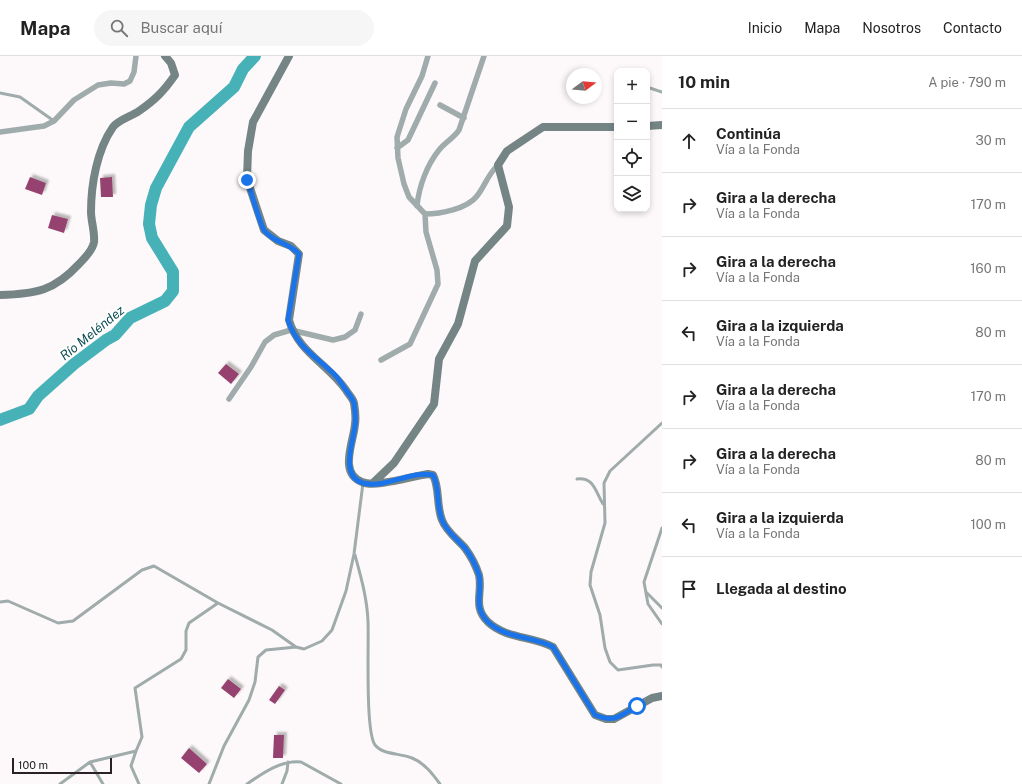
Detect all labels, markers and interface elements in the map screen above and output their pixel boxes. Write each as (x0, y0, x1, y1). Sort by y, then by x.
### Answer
search box (94, 10, 374, 46)
text: Mapa (20, 17, 70, 39)
icon: search (108, 17, 130, 39)
text: Buscar aquí (140, 19, 222, 36)
text: Inicio (748, 20, 782, 36)
text: Mapa (804, 20, 840, 36)
text: Nosotros (862, 20, 921, 36)
text: Contacto (943, 20, 1002, 36)
north arrow (566, 68, 602, 104)
map controls (614, 68, 650, 212)
button: + (614, 68, 650, 104)
text: 10 min (678, 72, 730, 92)
text: A pie · 790 m (928, 75, 1006, 90)
button: − (614, 104, 650, 140)
text: Continúa (716, 125, 781, 142)
icon: ahead (678, 130, 700, 152)
text: 30 m (976, 133, 1006, 148)
button: locate (614, 140, 650, 176)
text: Vía a la Fonda (716, 142, 800, 157)
route end (238, 171, 256, 189)
button: layers (614, 176, 650, 212)
text: Gira a la derecha (716, 189, 836, 206)
icon: right (678, 194, 700, 216)
text: 170 m (971, 197, 1006, 212)
text: Vía a la Fonda (716, 206, 800, 221)
text: Gira a la derecha (716, 253, 836, 270)
icon: right (678, 258, 700, 280)
text: 160 m (970, 261, 1006, 276)
text: Vía a la Fonda (716, 270, 800, 285)
water label: Río Meléndez (57, 303, 127, 363)
text: Gira a la izquierda (716, 317, 844, 334)
icon: left (678, 322, 700, 344)
text: 80 m (975, 325, 1006, 340)
text: Vía a la Fonda (716, 334, 800, 349)
text: Gira a la derecha (716, 381, 836, 398)
icon: right (678, 386, 700, 408)
text: 170 m (971, 389, 1006, 404)
text: Vía a la Fonda (716, 398, 800, 413)
text: Gira a la derecha (716, 445, 836, 462)
icon: right (678, 450, 700, 472)
text: 80 m (975, 453, 1006, 468)
text: Vía a la Fonda (716, 462, 800, 477)
text: Gira a la izquierda (716, 509, 844, 526)
icon: left (678, 514, 700, 536)
text: 100 m (970, 517, 1006, 532)
text: Vía a la Fonda (716, 526, 800, 541)
icon: arrive (678, 578, 700, 600)
text: Llegada al destino (716, 580, 847, 597)
route start (628, 697, 646, 715)
scale bar (12, 756, 112, 775)
text: 100 m (18, 759, 48, 771)

